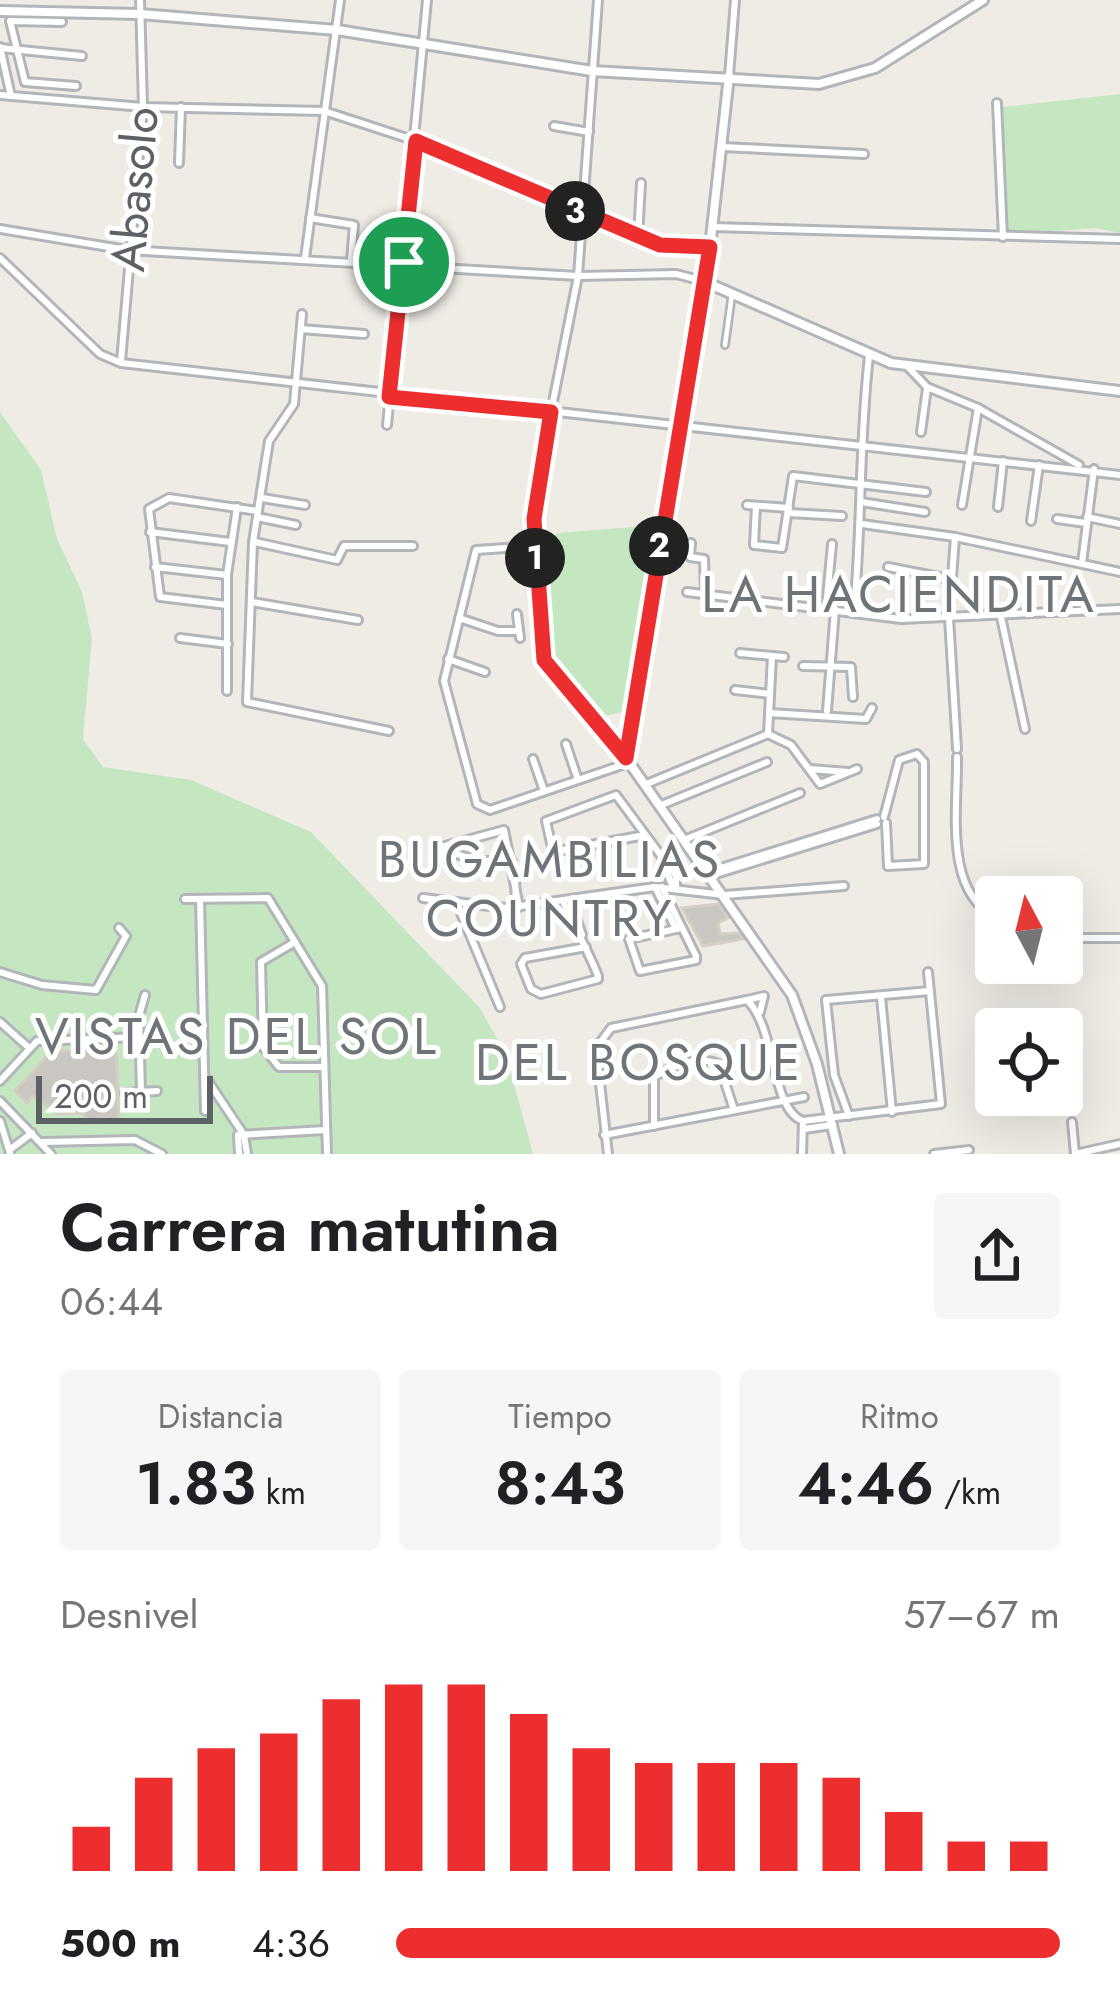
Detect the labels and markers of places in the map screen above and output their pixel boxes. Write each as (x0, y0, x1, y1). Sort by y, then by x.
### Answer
pin: 3 (545, 181, 605, 241)
pin (353, 211, 455, 313)
pin: 2 (629, 516, 689, 576)
pin: 1 (505, 528, 565, 588)

